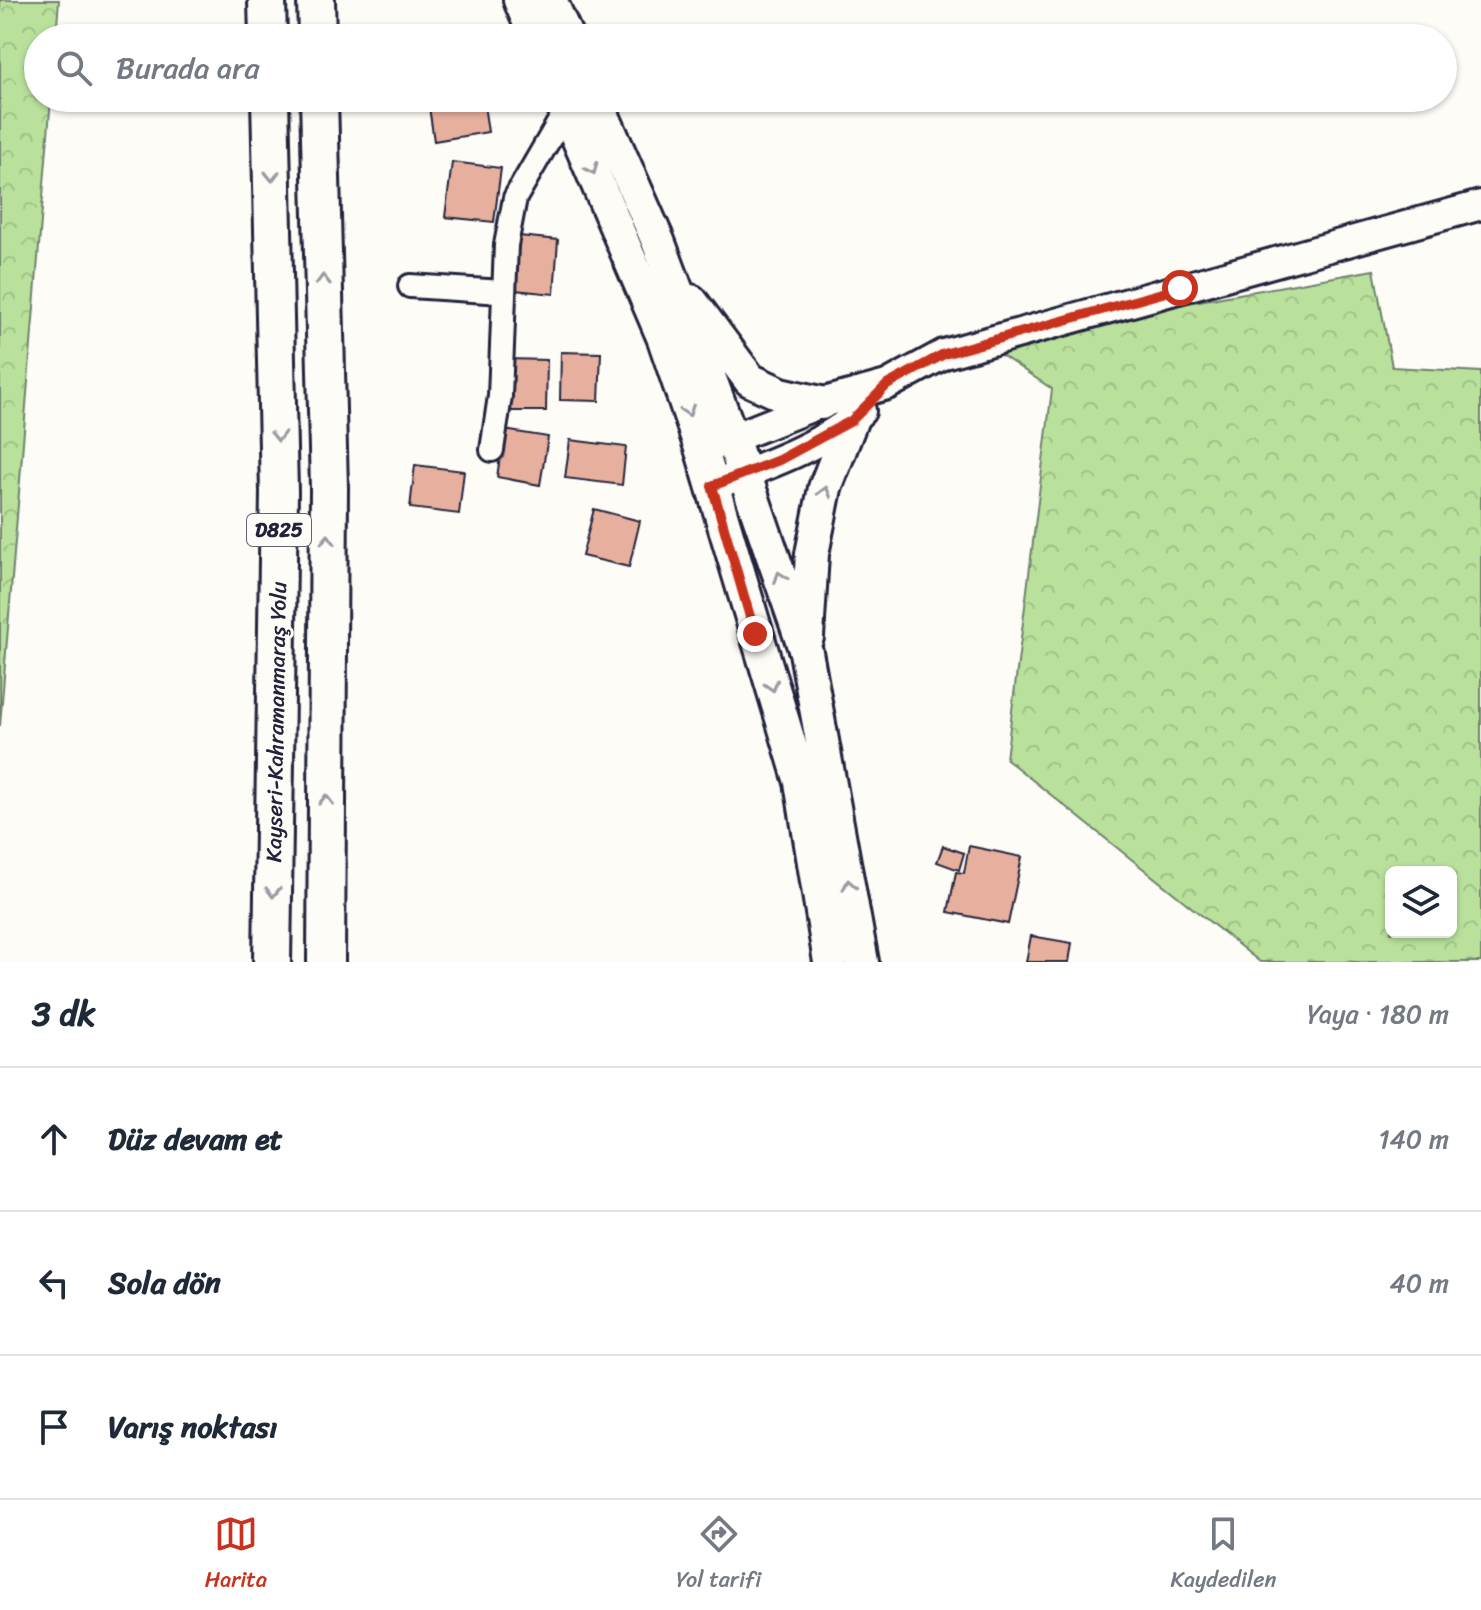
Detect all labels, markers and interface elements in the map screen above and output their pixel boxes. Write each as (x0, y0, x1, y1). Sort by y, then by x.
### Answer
search box (24, 24, 1457, 112)
text: Burada ara (116, 41, 259, 95)
icon: search (52, 46, 96, 90)
one-way arrow (583, 161, 599, 176)
one-way arrow (263, 170, 280, 183)
route start (1162, 270, 1198, 306)
one-way arrow (315, 273, 332, 286)
one-way arrow (679, 403, 695, 417)
one-way arrow (269, 430, 287, 443)
one-way arrow (815, 485, 832, 499)
road number: D825 (247, 514, 311, 546)
one-way arrow (319, 533, 337, 546)
one-way arrow (773, 571, 789, 585)
street label: Kayseri-Kahramanmaraş Yolu (254, 581, 298, 863)
route end (737, 616, 773, 652)
one-way arrow (763, 679, 779, 693)
one-way arrow (317, 793, 335, 806)
map controls (1385, 866, 1457, 938)
button: layers (1385, 866, 1457, 938)
one-way arrow (841, 878, 858, 892)
one-way arrow (265, 886, 282, 899)
text: 3 dk (32, 984, 95, 1044)
text: Yaya · 180 m (1307, 991, 1449, 1037)
text: Düz devam et (108, 1112, 283, 1166)
text: 140 m (1378, 1116, 1449, 1162)
icon: ahead (32, 1117, 76, 1161)
text: Sola dön (108, 1256, 221, 1310)
text: 40 m (1390, 1260, 1449, 1306)
icon: left (32, 1261, 76, 1305)
text: Varış noktası (108, 1400, 278, 1454)
icon: arrive (32, 1405, 76, 1449)
tab: Harita (205, 1512, 267, 1599)
tab: Yol tarifi (676, 1512, 761, 1599)
tab: Kaydedilen (1171, 1512, 1276, 1599)

